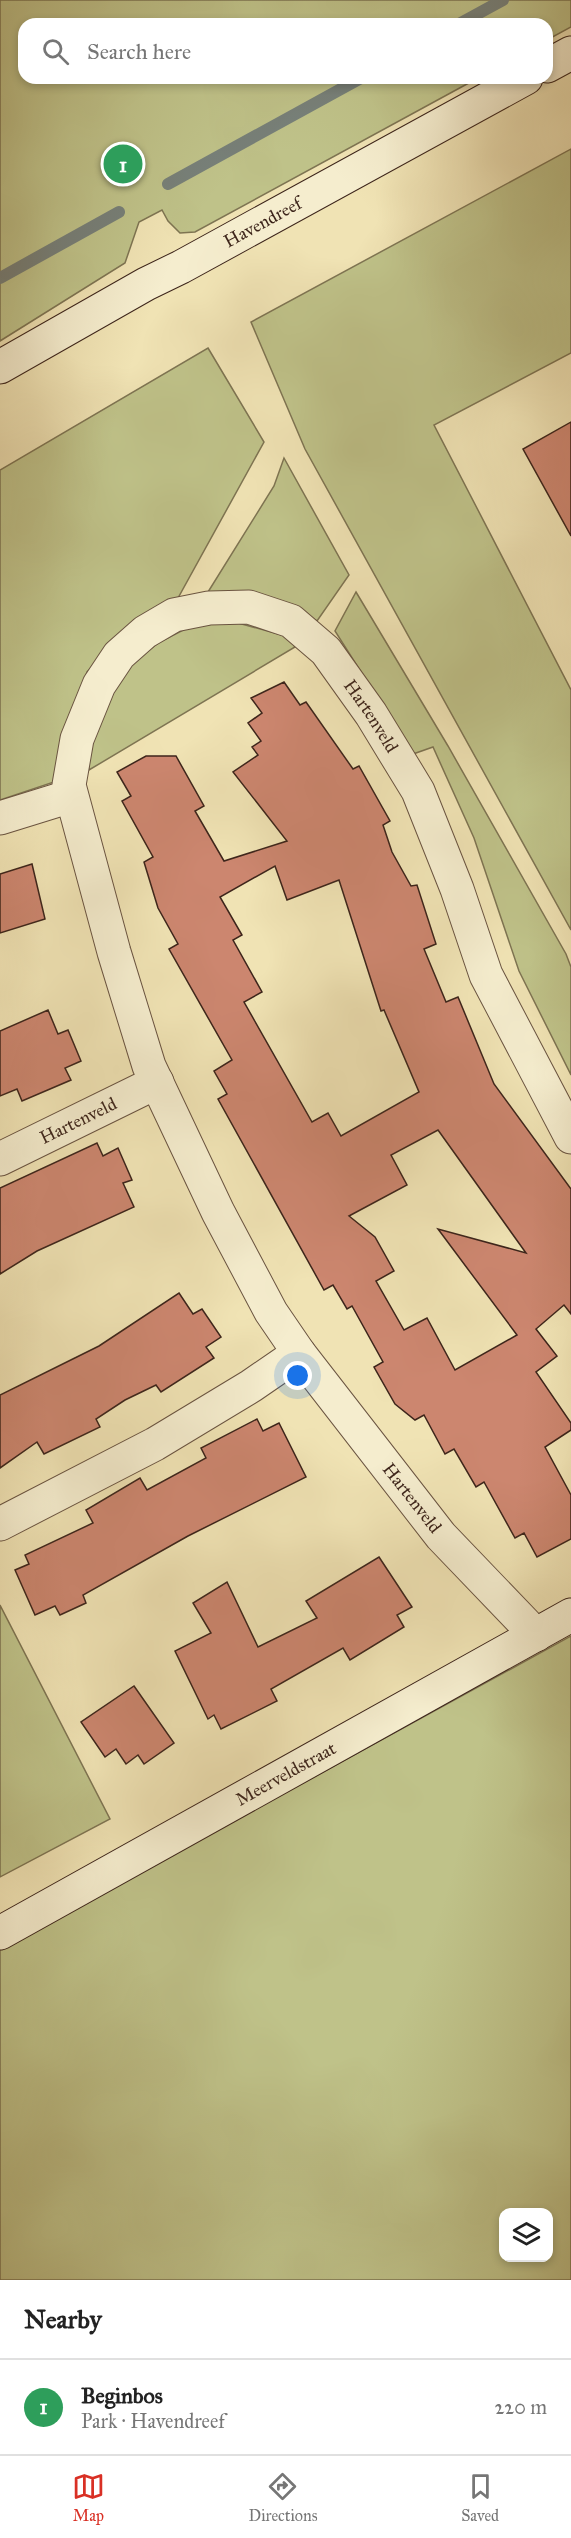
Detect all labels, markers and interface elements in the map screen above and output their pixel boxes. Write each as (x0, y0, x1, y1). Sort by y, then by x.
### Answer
search box (18, 18, 553, 84)
icon: search (39, 35, 72, 68)
text: Search here (87, 38, 191, 65)
pin: 1 (104, 142, 142, 186)
street label: Havendreef (220, 191, 308, 252)
street label: Hartenveld (339, 675, 403, 757)
street label: Hartenveld (36, 1093, 120, 1149)
your location (283, 1361, 312, 1390)
street label: Hartenveld (378, 1459, 446, 1537)
street label: Meerveldstraat (232, 1737, 340, 1811)
map controls (499, 2208, 553, 2262)
button: layers (499, 2208, 553, 2262)
text: Nearby (24, 2303, 102, 2335)
text: Beginbos (81, 2382, 163, 2409)
text: 1 (40, 2395, 47, 2419)
text: 220 m (495, 2395, 547, 2419)
text: Park · Havendreef (81, 2409, 225, 2433)
tab: Map (72, 2470, 105, 2525)
tab: Directions (249, 2470, 317, 2525)
tab: Saved (461, 2470, 499, 2525)

